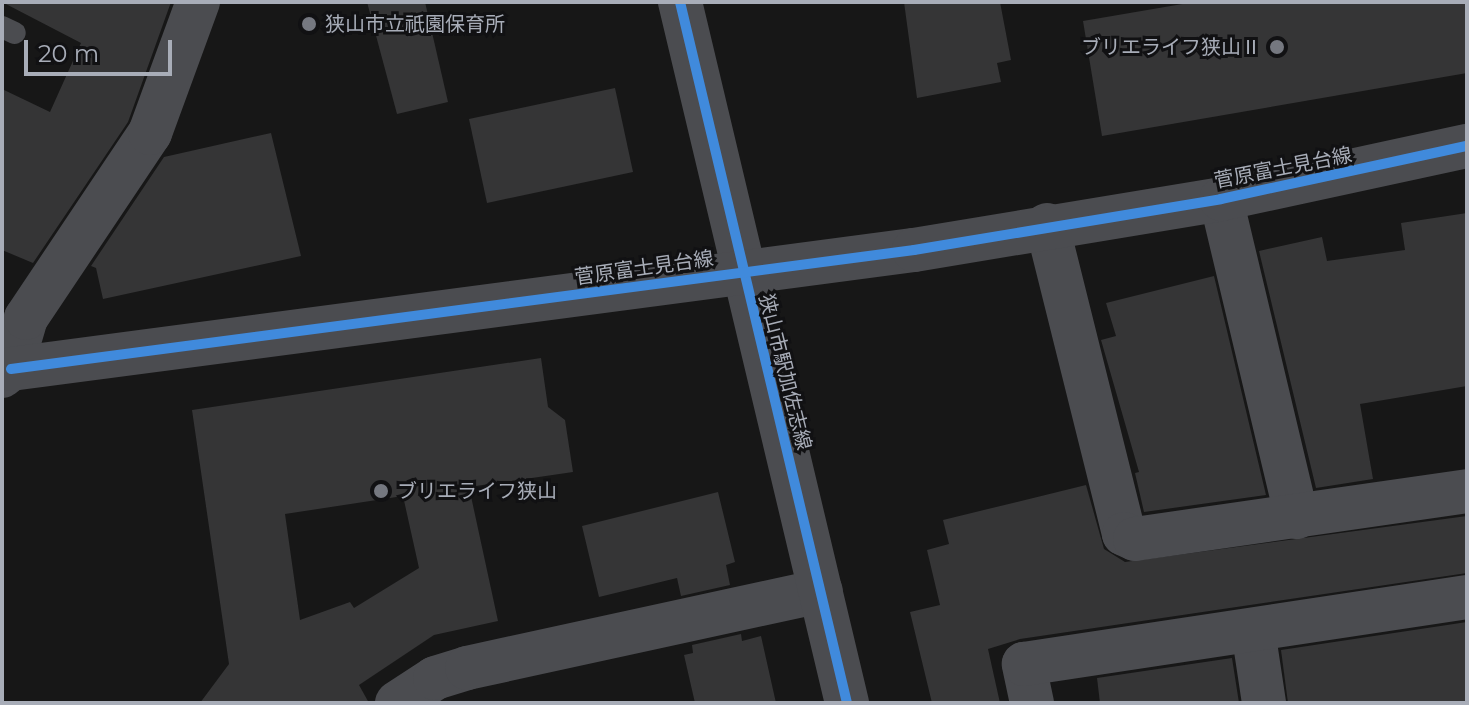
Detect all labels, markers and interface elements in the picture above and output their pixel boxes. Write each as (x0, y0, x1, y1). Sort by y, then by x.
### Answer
place label: 狭山市立祇園保育所 (325, 12, 505, 36)
marker: 狭山市立祇園保育所 (300, 15, 318, 33)
scale bar (28, 24, 176, 74)
place label: ブリエライフ狭山Ⅱ (1081, 35, 1261, 59)
marker: ブリエライフ狭山Ⅱ (1268, 38, 1286, 56)
text: 20 m (38, 39, 99, 68)
street label: 菅原富士見台線 (1212, 143, 1354, 193)
street label: 菅原富士見台線 (573, 246, 715, 290)
street label: 狭山市駅加佐志線 (754, 291, 816, 453)
place label: ブリエライフ狭山 (397, 479, 557, 503)
marker: ブリエライフ狭山 (372, 482, 390, 500)

